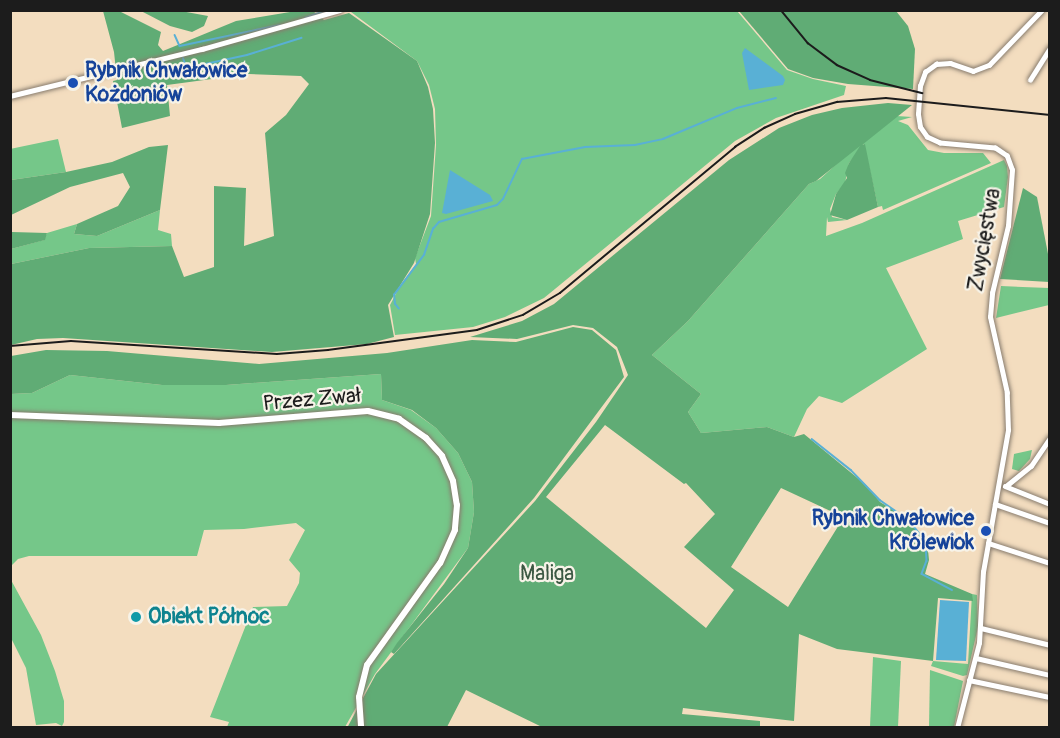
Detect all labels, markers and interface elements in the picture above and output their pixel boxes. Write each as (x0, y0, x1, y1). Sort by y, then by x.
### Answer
place label: Rybnik Chwałowice Kożdoniów (85, 58, 247, 108)
marker: Rybnik Chwałowice Kożdoniów (66, 76, 80, 90)
street label: Zwycięstwa (964, 186, 1006, 294)
street label: Przez Zwał (262, 383, 362, 417)
place label: Rybnik Chwałowice Królewiok (812, 506, 974, 556)
marker: Rybnik Chwałowice Królewiok (979, 524, 993, 538)
park label: Maliga (520, 561, 574, 587)
place label: Obiekt Północ (148, 604, 270, 630)
marker: Obiekt Północ (129, 610, 143, 624)

